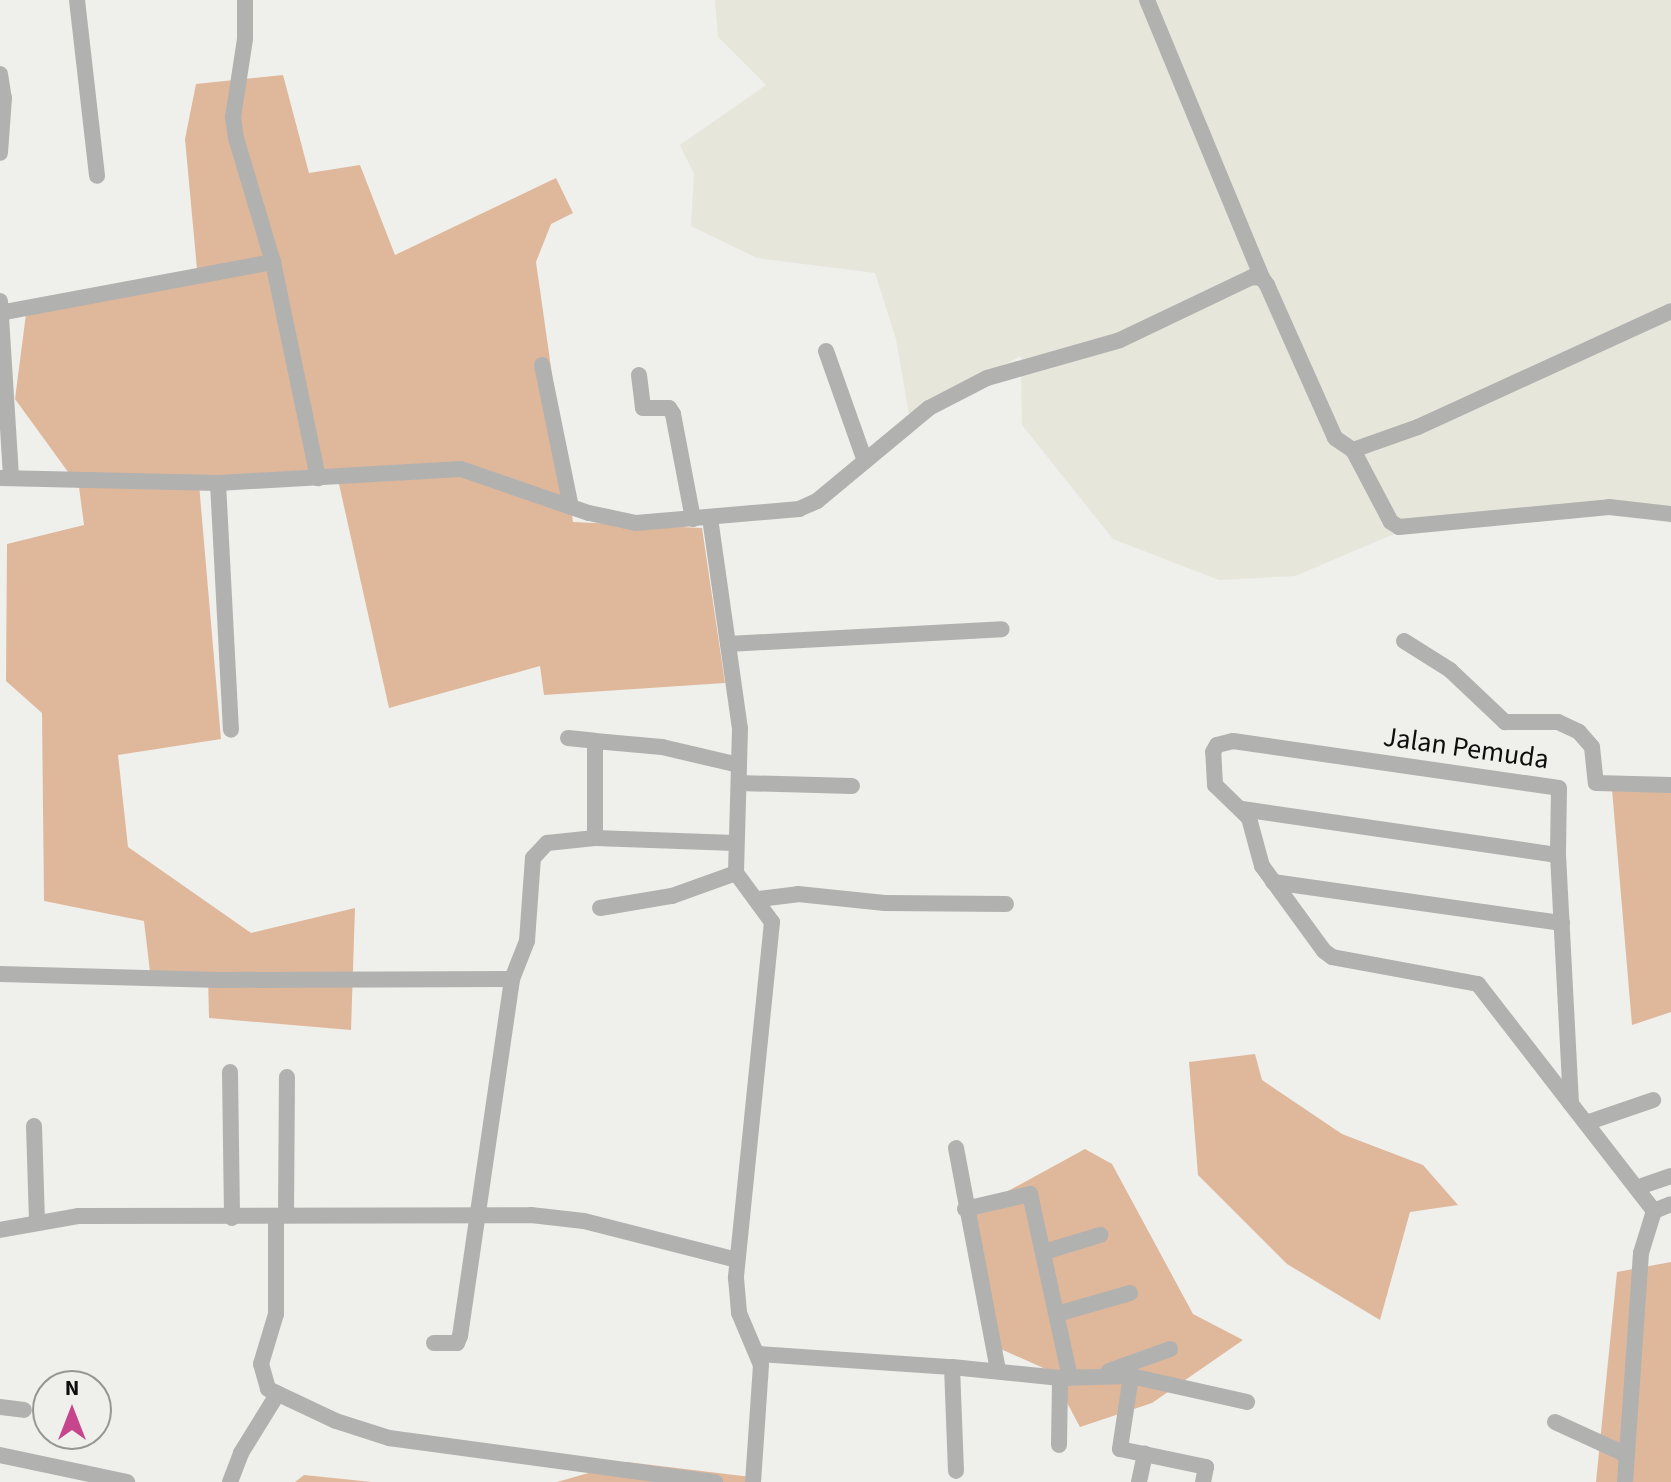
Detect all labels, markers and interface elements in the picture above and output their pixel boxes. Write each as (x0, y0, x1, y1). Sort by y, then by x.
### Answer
street label: Jalan Pemuda (1381, 720, 1551, 776)
north arrow (32, 1370, 112, 1450)
text: N (65, 1372, 79, 1404)

